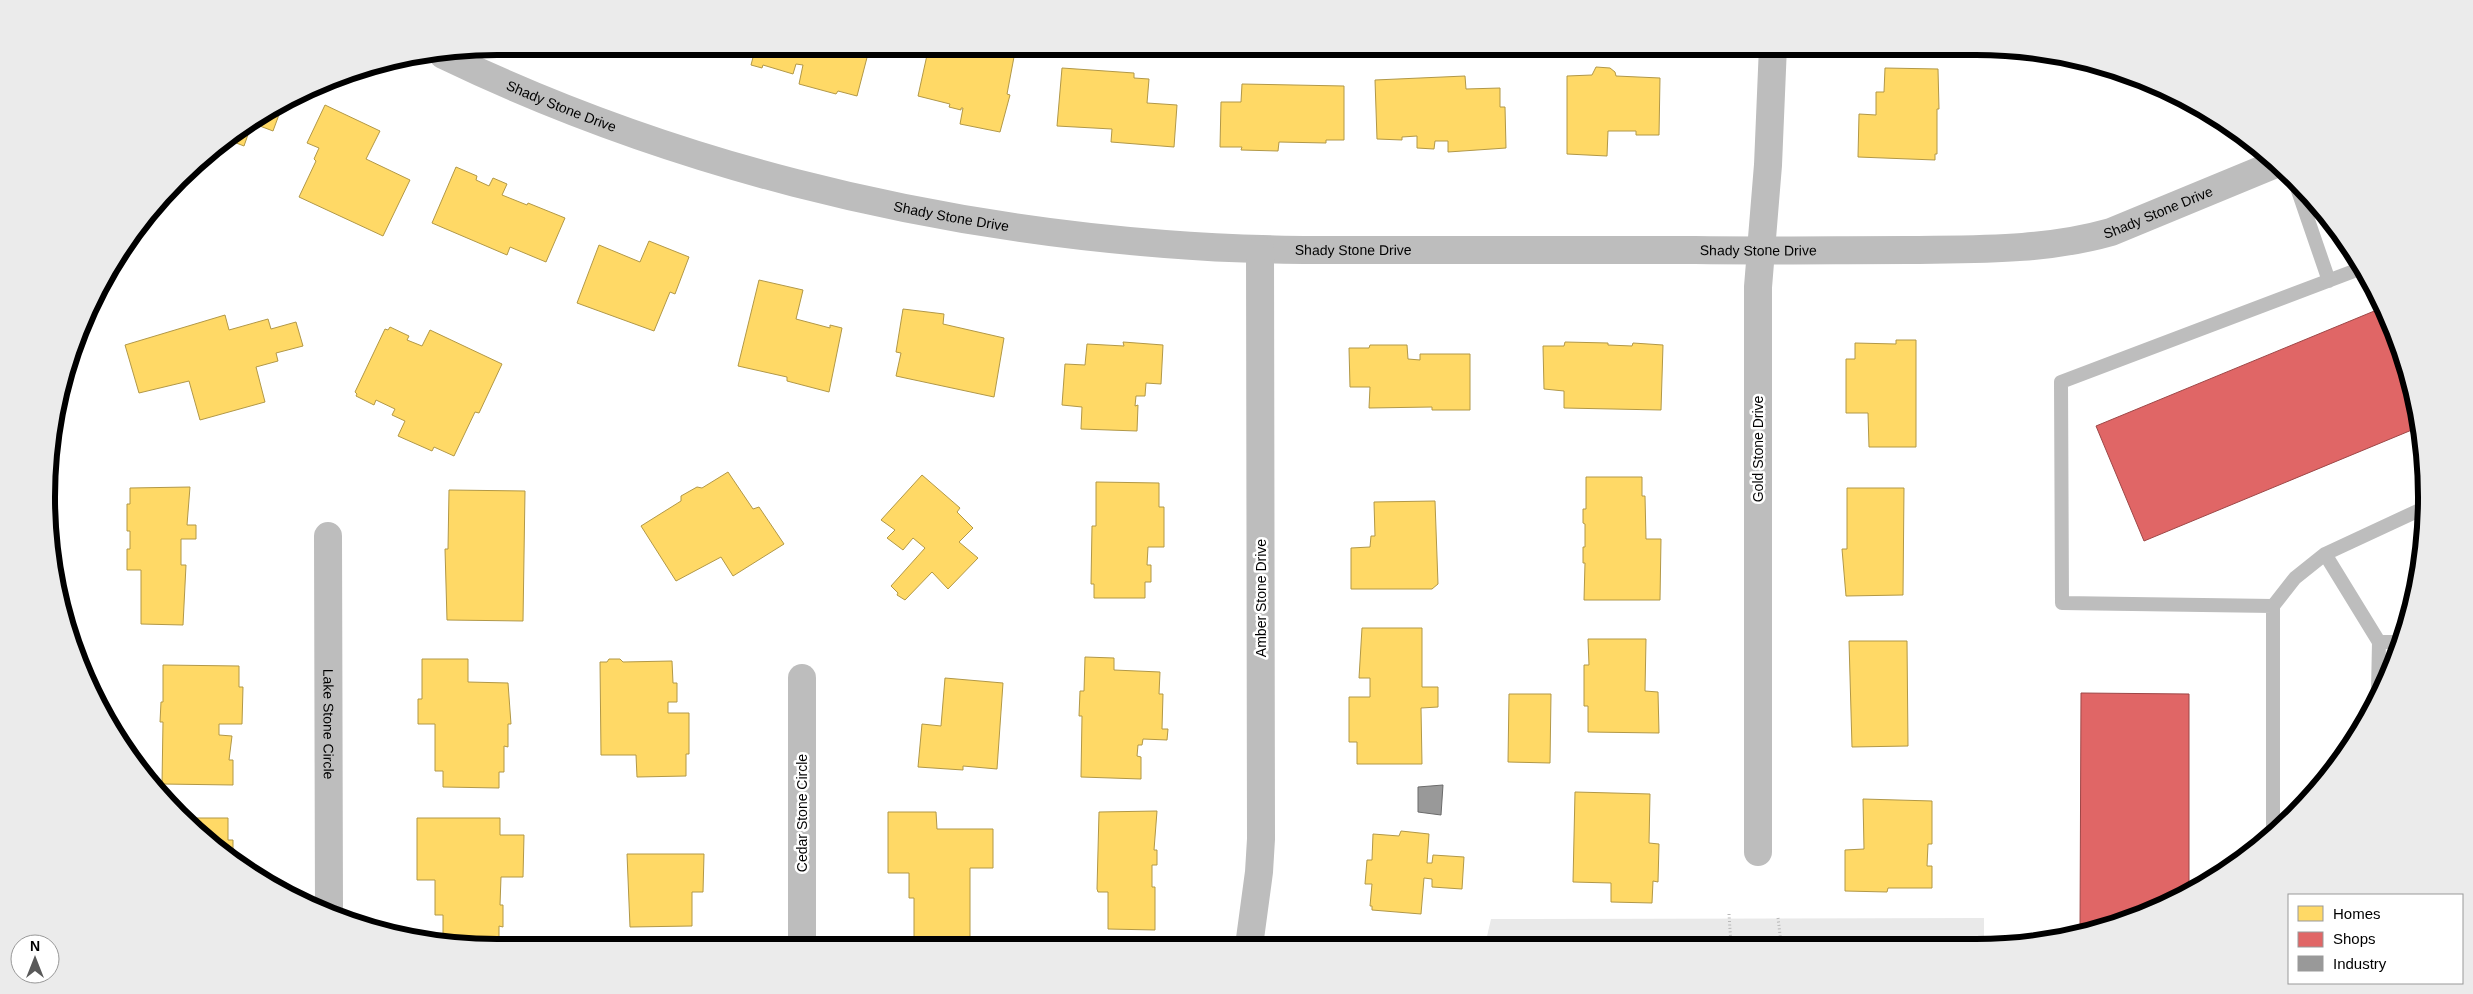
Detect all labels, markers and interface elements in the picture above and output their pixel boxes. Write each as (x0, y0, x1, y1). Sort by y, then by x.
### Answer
street label: Shady Stone Drive (504, 77, 619, 135)
street label: Shady Stone Drive (2102, 183, 2215, 242)
street label: Shady Stone Drive (892, 198, 1010, 234)
street label: Shady Stone Drive (1295, 242, 1412, 258)
street label: Shady Stone Drive (1700, 242, 1817, 258)
street label: Gold Stone Drive (1750, 395, 1766, 502)
street label: Amber Stone Drive (1253, 539, 1269, 657)
street label: Lake Stone Circle (320, 669, 337, 780)
street label: Cedar Stone Circle (794, 754, 810, 872)
legend (2288, 894, 2463, 984)
text: Homes (2333, 905, 2381, 922)
text: Shops (2333, 930, 2376, 947)
north arrow (10, 934, 60, 984)
text: N (30, 938, 40, 954)
text: Industry (2333, 955, 2387, 972)

